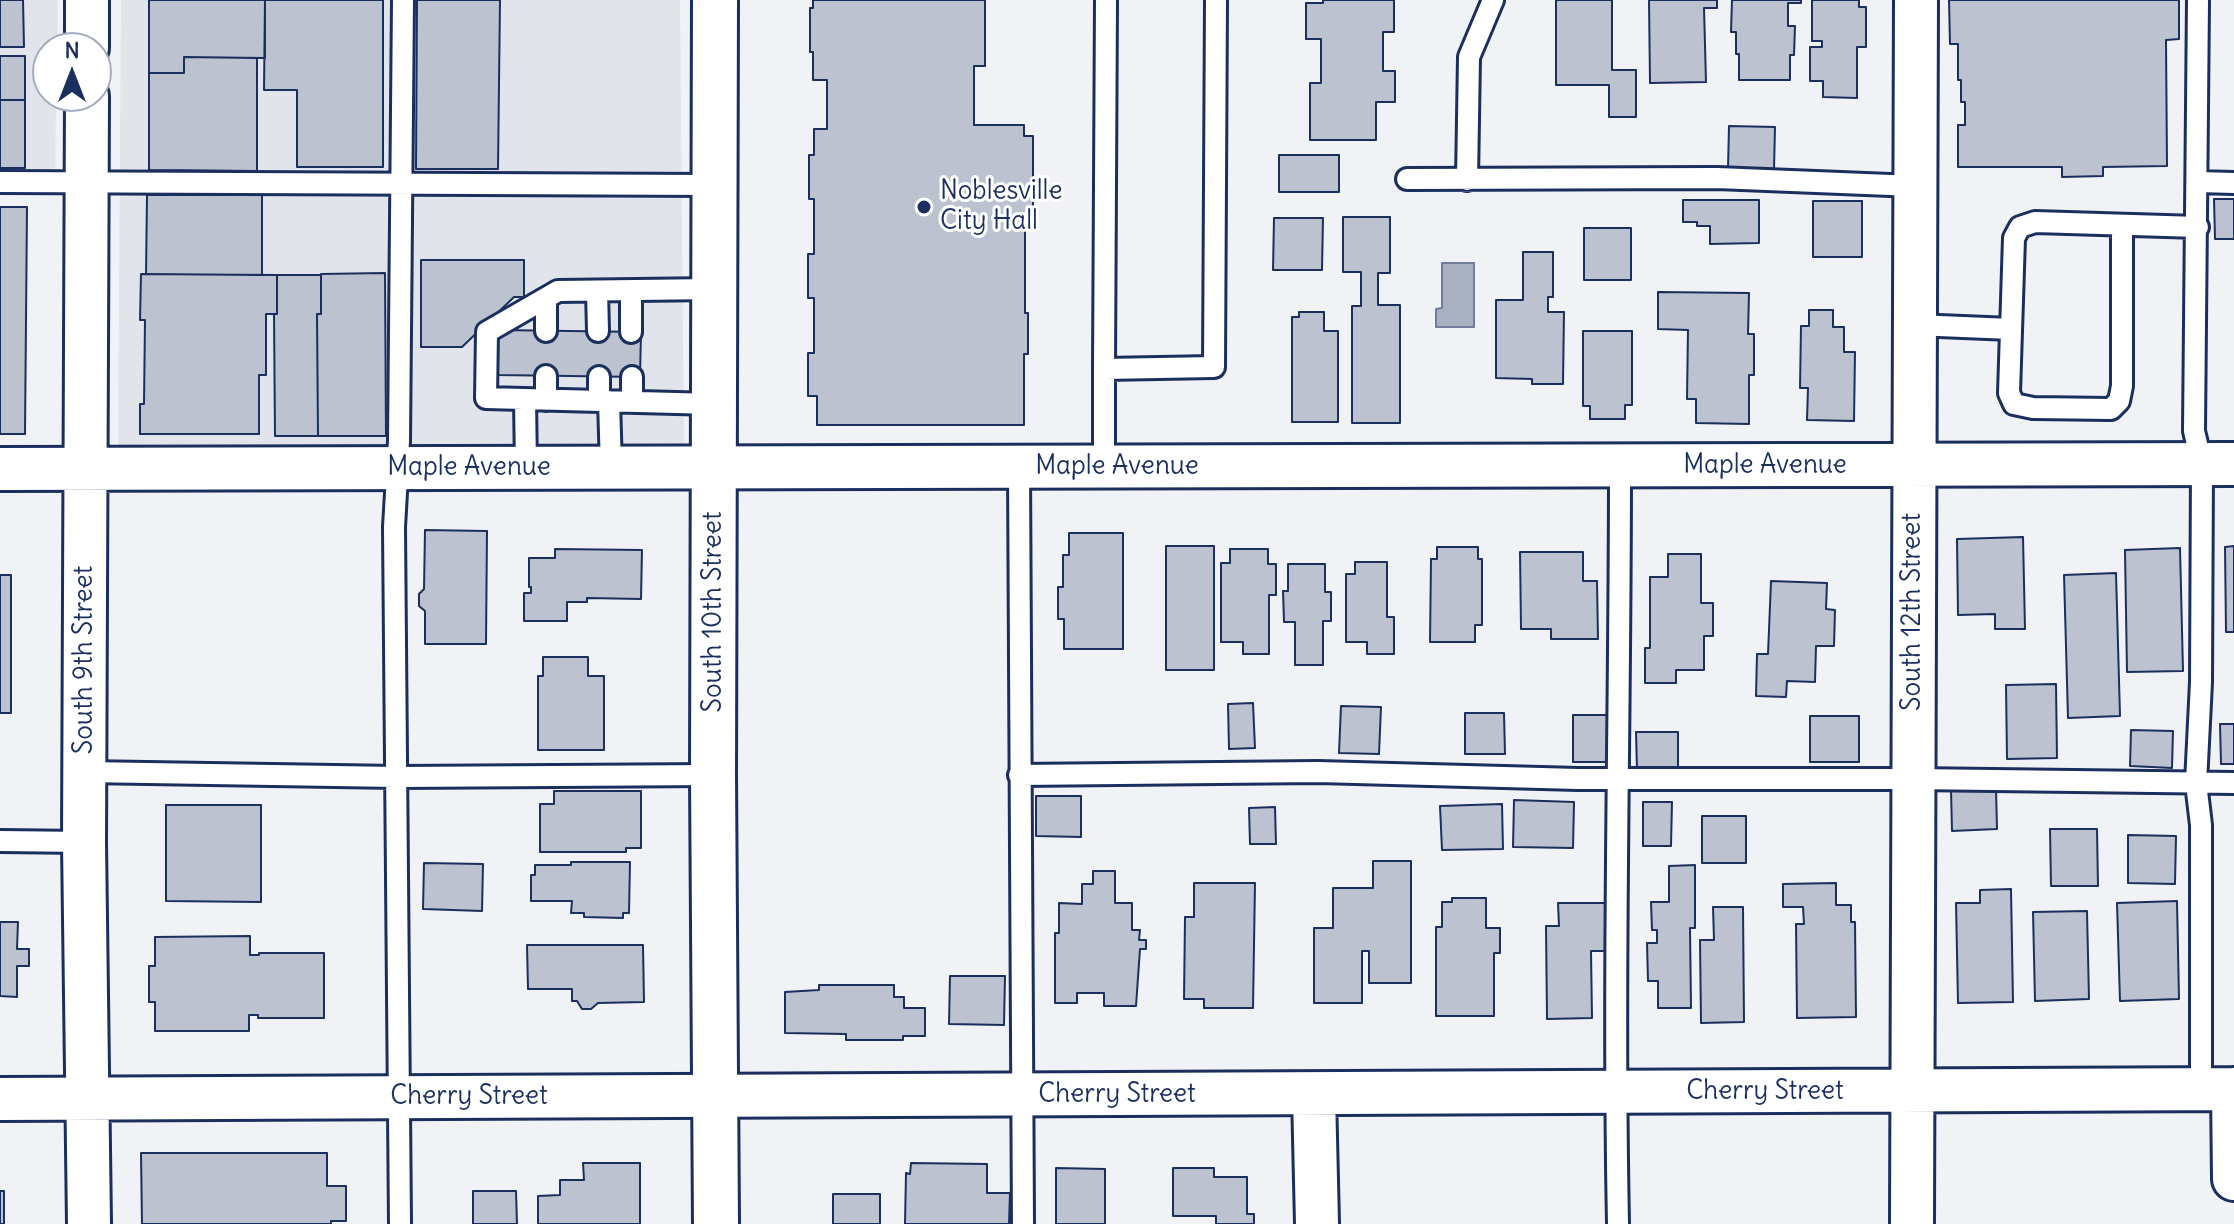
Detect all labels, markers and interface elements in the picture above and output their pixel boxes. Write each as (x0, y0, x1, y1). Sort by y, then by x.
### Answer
north arrow (32, 32, 112, 112)
text: N (64, 36, 80, 64)
place label: Noblesville City Hall (940, 176, 1062, 238)
marker: Noblesville City Hall (915, 198, 933, 216)
street label: Maple Avenue (1683, 450, 1847, 482)
street label: Maple Avenue (1035, 451, 1199, 483)
street label: Maple Avenue (387, 452, 551, 484)
street label: South 10th Street (698, 512, 730, 712)
street label: South 12th Street (1897, 513, 1929, 711)
street label: South 9th Street (69, 566, 101, 754)
street label: Cherry Street (1686, 1076, 1844, 1108)
street label: Cherry Street (1038, 1079, 1196, 1111)
street label: Cherry Street (390, 1081, 548, 1113)

